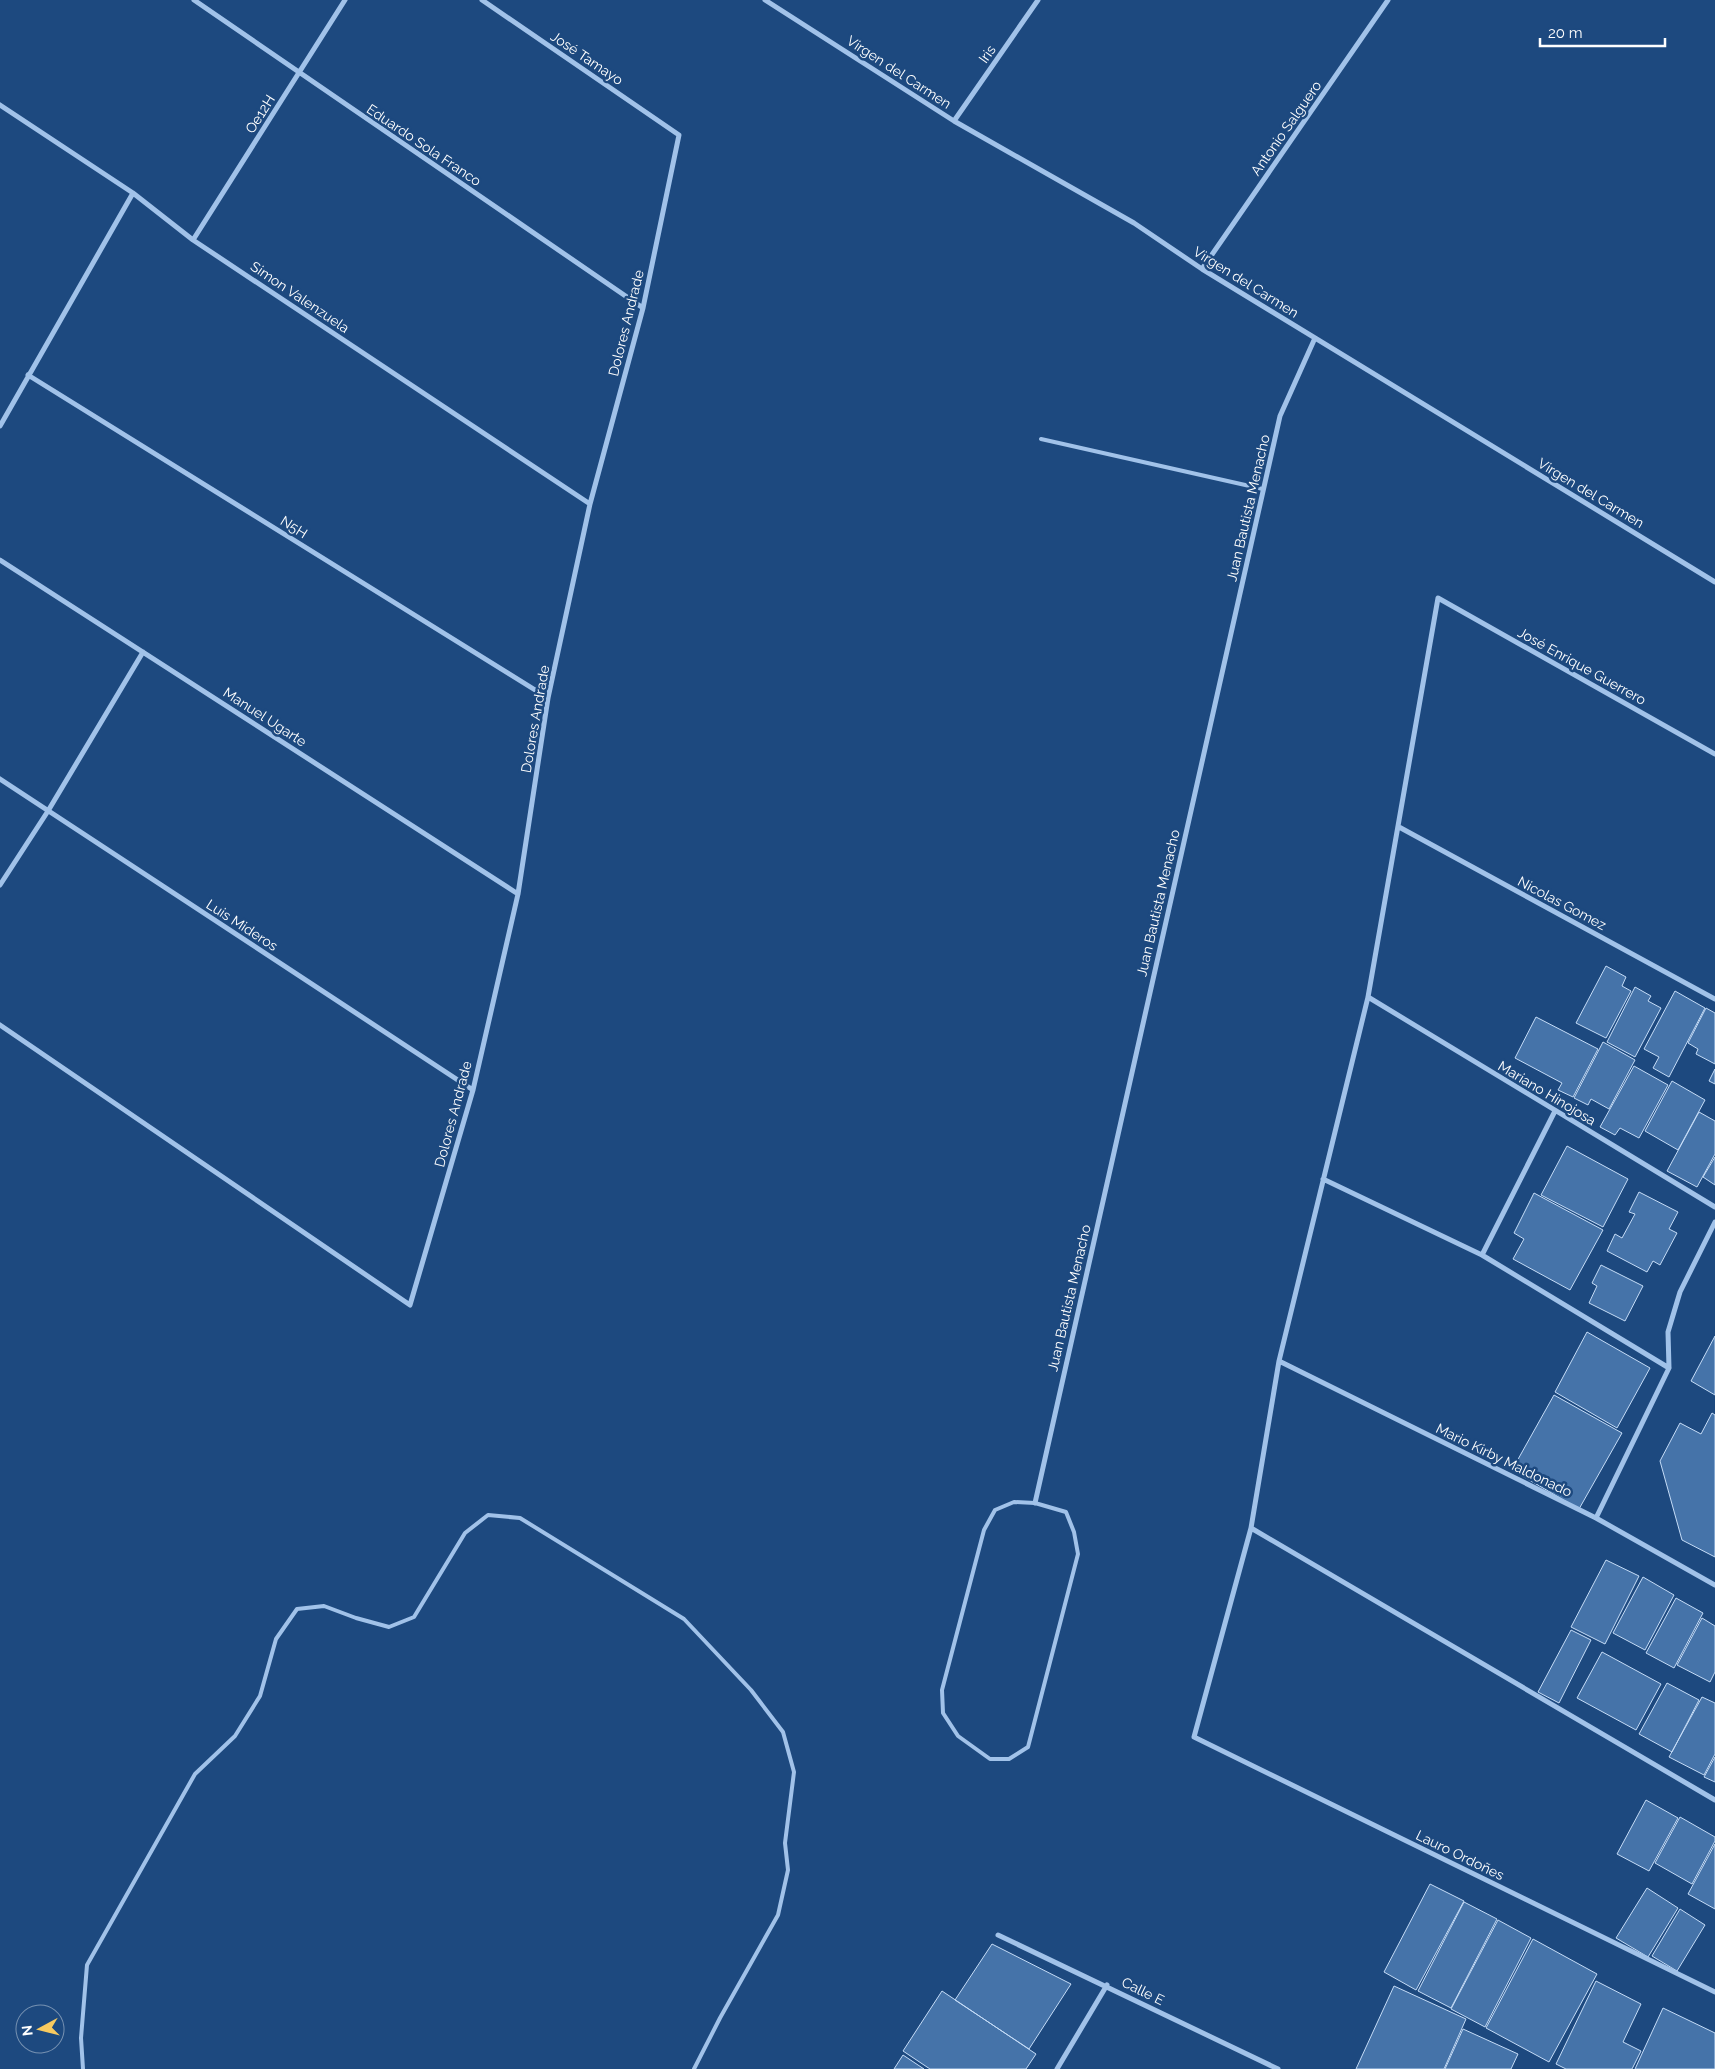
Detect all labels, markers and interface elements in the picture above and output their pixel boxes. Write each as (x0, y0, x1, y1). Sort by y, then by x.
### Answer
scale bar (1540, 15, 1665, 47)
text: 20 m (1548, 24, 1583, 42)
street label: José Tamayo (548, 28, 626, 88)
street label: Virgen del Carmen (844, 32, 954, 112)
street label: Iris (975, 42, 999, 66)
street label: Antonio Salguero (1247, 78, 1325, 178)
street label: Oe12H (242, 92, 278, 136)
street label: Eduardo Sola Franco (364, 101, 484, 189)
street label: Virgen del Carmen (1190, 243, 1302, 321)
street label: Simon Valenzuela (248, 258, 352, 336)
street label: Dolores Andrade (605, 268, 647, 378)
street label: Juan Bautista Menacho (1223, 433, 1273, 583)
street label: Virgen del Carmen (1535, 455, 1647, 531)
street label: N5H (278, 513, 310, 541)
street label: José Enrique Guerrero (1515, 624, 1649, 708)
street label: Dolores Andrade (518, 664, 552, 774)
street label: Manuel Ugarte (220, 684, 310, 750)
street label: Juan Bautista Menacho (1133, 828, 1183, 978)
street label: Nicolas Gomez (1515, 873, 1609, 933)
street label: Luis Mideros (203, 896, 281, 954)
street label: Mariano Hinojosa (1495, 1057, 1599, 1129)
street label: Dolores Andrade (431, 1059, 475, 1169)
street label: Juan Bautista Menacho (1044, 1223, 1094, 1373)
street label: Mario Kirby Maldonado (1433, 1420, 1575, 1500)
street label: Lauro Ordoñes (1413, 1827, 1507, 1883)
street label: Calle E (1119, 1974, 1167, 2008)
north arrow (15, 2004, 65, 2054)
text: N (19, 2024, 36, 2037)

